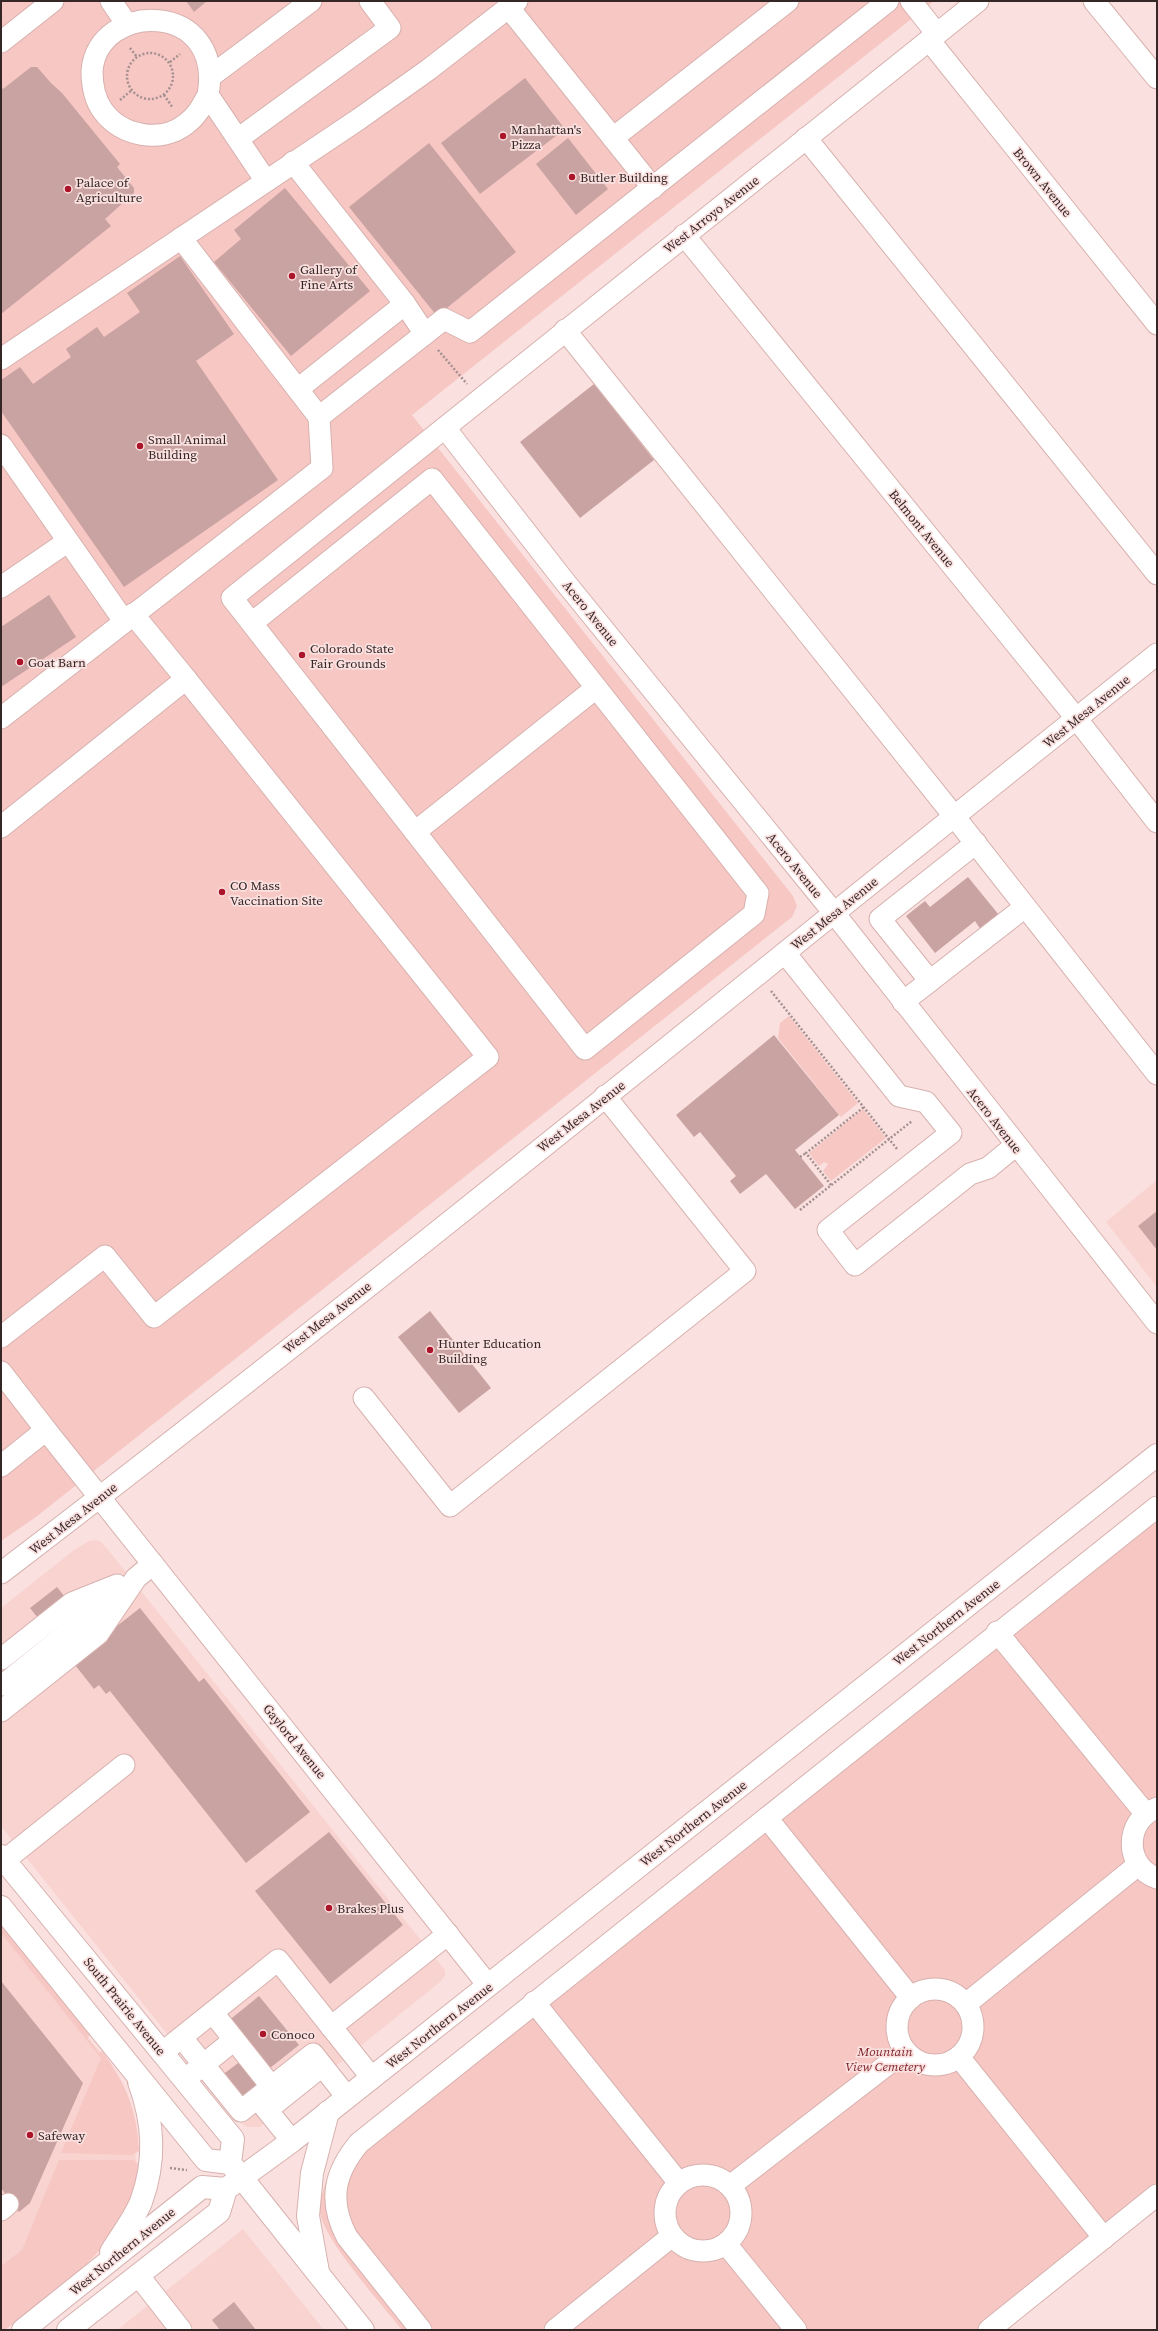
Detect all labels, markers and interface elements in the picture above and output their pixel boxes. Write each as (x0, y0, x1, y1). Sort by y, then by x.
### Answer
place label: Manhattan's Pizza (511, 121, 582, 153)
marker: Manhattan's Pizza (498, 131, 508, 141)
street label: Brown Avenue (1010, 144, 1076, 221)
place label: Butler Building (580, 169, 668, 186)
street label: West Arroyo Avenue (660, 171, 763, 257)
marker: Butler Building (567, 172, 577, 182)
place label: Palace of Agriculture (76, 174, 143, 206)
marker: Palace of Agriculture (63, 184, 73, 194)
place label: Gallery of Fine Arts (300, 261, 358, 293)
marker: Gallery of Fine Arts (287, 271, 297, 281)
place label: Small Animal Building (148, 431, 226, 463)
marker: Small Animal Building (135, 441, 145, 451)
street label: Belmont Avenue (885, 486, 958, 571)
street label: Acero Avenue (559, 577, 622, 650)
place label: Colorado State Fair Grounds (310, 640, 394, 672)
marker: Colorado State Fair Grounds (297, 650, 307, 660)
place label: Goat Barn (28, 654, 86, 671)
marker: Goat Barn (15, 657, 25, 667)
street label: West Mesa Avenue (1039, 671, 1134, 752)
street label: Acero Avenue (763, 829, 826, 902)
street label: West Mesa Avenue (787, 873, 882, 954)
place label: CO Mass Vaccination Site (230, 877, 323, 909)
marker: CO Mass Vaccination Site (217, 887, 227, 897)
street label: West Mesa Avenue (534, 1076, 629, 1156)
street label: Acero Avenue (963, 1084, 1026, 1157)
street label: West Mesa Avenue (280, 1277, 375, 1357)
place label: Hunter Education Building (438, 1335, 541, 1367)
marker: Hunter Education Building (425, 1345, 435, 1355)
street label: West Mesa Avenue (26, 1478, 121, 1558)
street label: West Northern Avenue (889, 1575, 1003, 1669)
street label: Gaylord Avenue (259, 1701, 330, 1782)
street label: West Northern Avenue (636, 1776, 750, 1870)
place label: Brakes Plus (337, 1900, 404, 1917)
marker: Brakes Plus (324, 1903, 334, 1913)
street label: South Prairie Avenue (80, 1954, 170, 2059)
street label: West Northern Avenue (382, 1978, 496, 2072)
place label: Conoco (271, 2026, 315, 2043)
marker: Conoco (258, 2029, 268, 2039)
park label: Mountain View Cemetery (845, 2043, 926, 2075)
place label: Safeway (38, 2127, 85, 2144)
marker: Safeway (25, 2130, 35, 2140)
street label: West Northern Avenue (66, 2203, 179, 2299)

